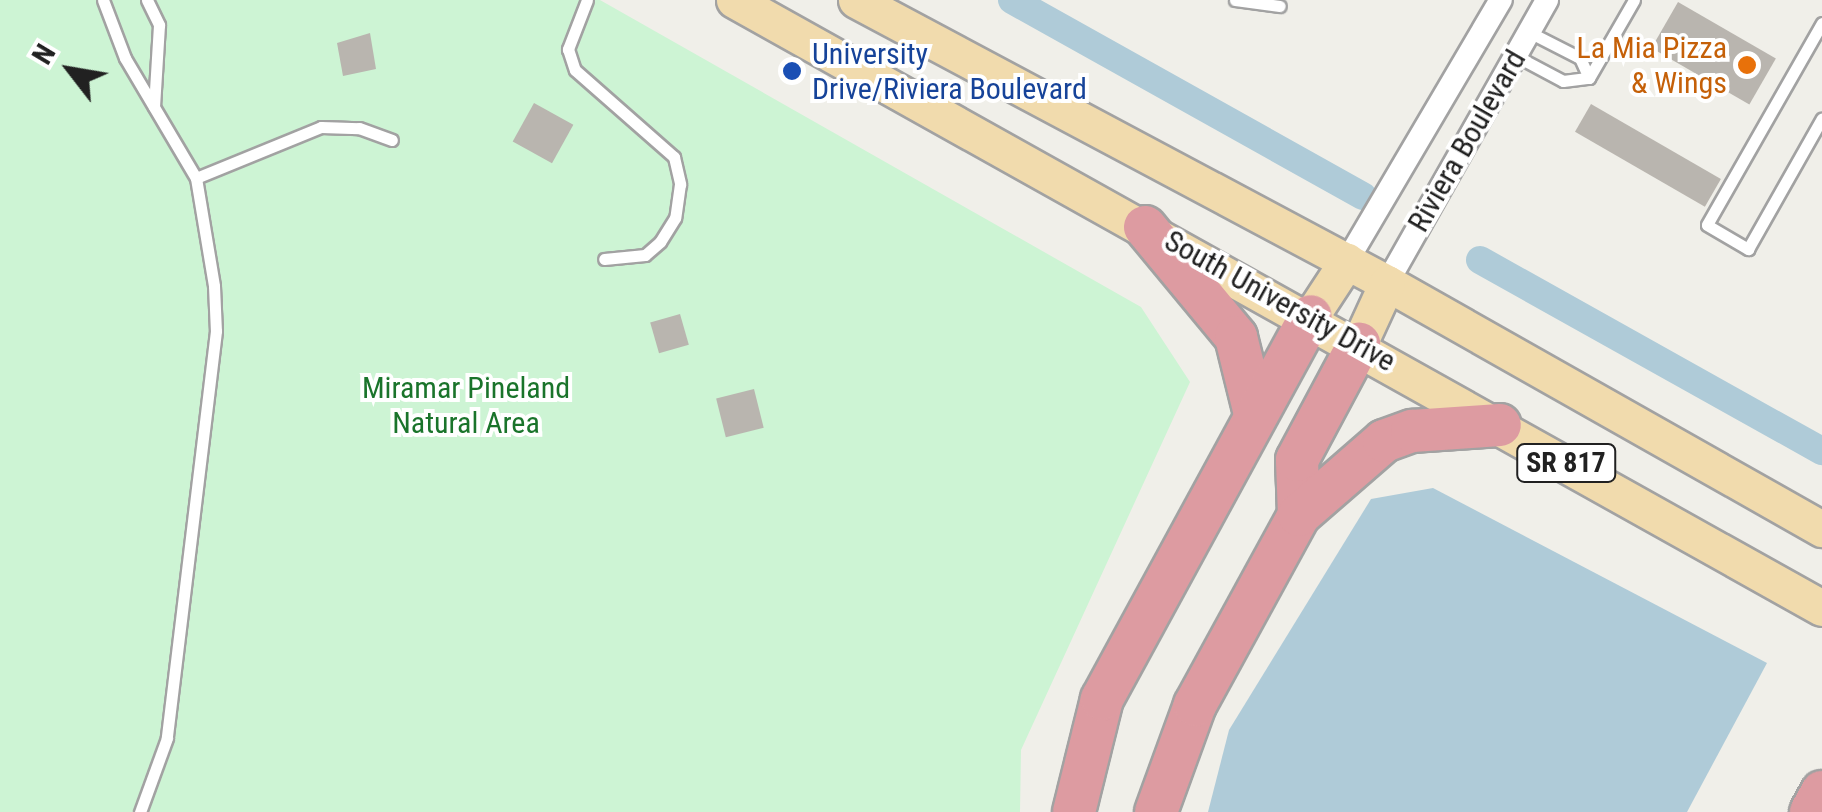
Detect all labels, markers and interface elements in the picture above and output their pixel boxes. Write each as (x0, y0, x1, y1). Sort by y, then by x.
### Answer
north arrow (20, 20, 120, 120)
place label: La Mia Pizza & Wings (1576, 30, 1727, 100)
place label: University Drive/Riviera Boulevard (812, 36, 1087, 106)
text: N (25, 38, 62, 70)
street label: Riviera Boulevard (1400, 44, 1534, 238)
marker: La Mia Pizza & Wings (1736, 54, 1758, 76)
marker: University Drive/Riviera Boulevard (781, 60, 803, 82)
street label: South University Drive (1158, 223, 1402, 379)
park label: Miramar Pineland Natural Area (362, 370, 570, 440)
road number: SR 817 (1516, 440, 1616, 486)

